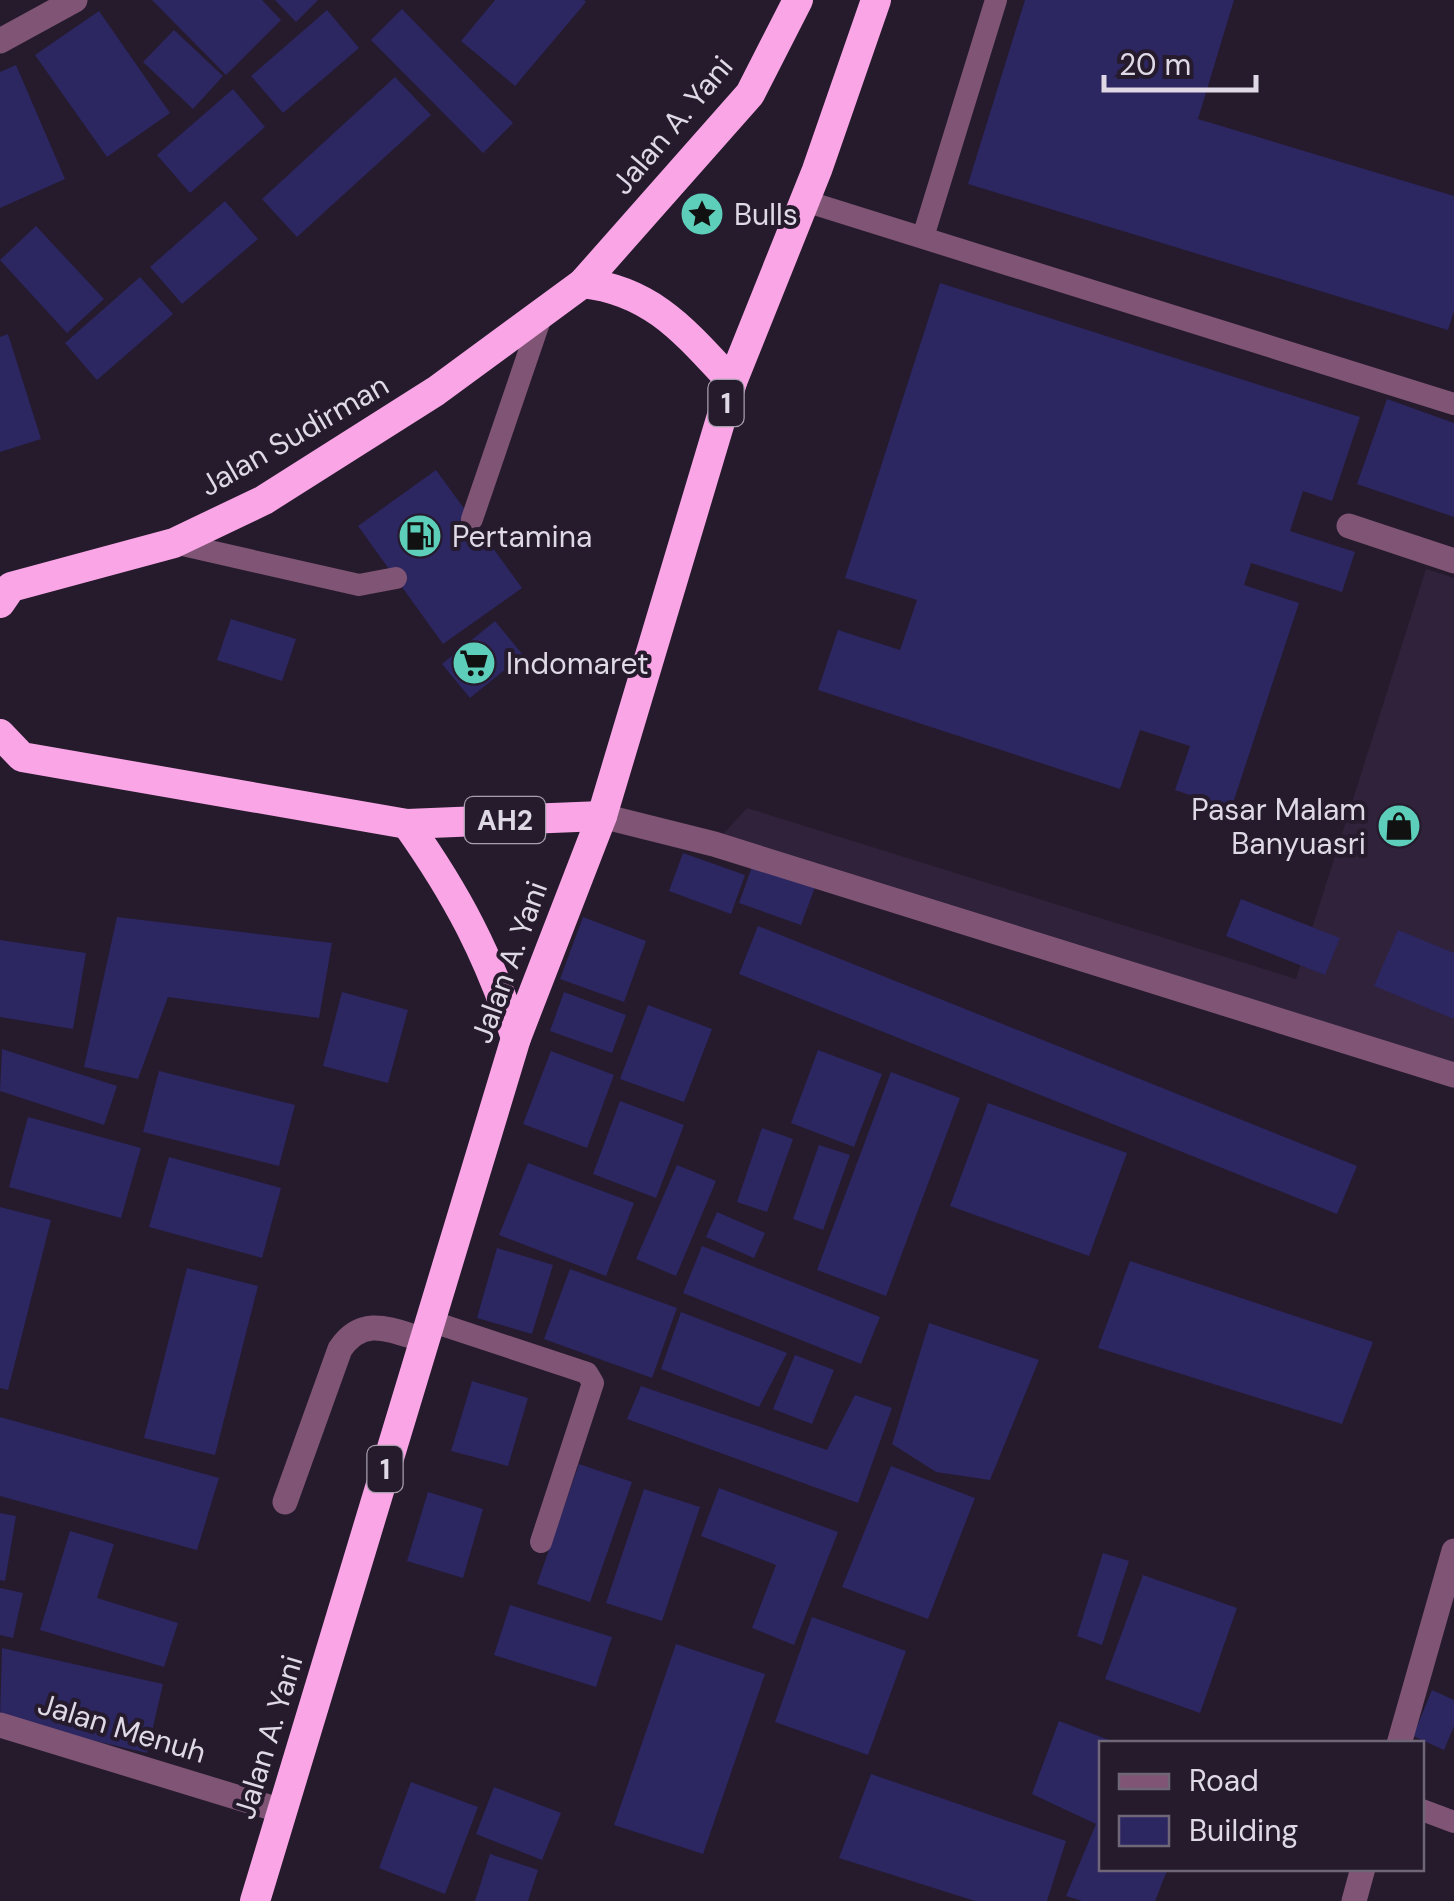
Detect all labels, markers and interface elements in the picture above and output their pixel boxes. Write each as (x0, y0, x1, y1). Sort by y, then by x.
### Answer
scale bar (1104, 30, 1256, 92)
text: 20 m (1119, 45, 1191, 84)
street label: Jalan A. Yani (603, 48, 741, 202)
place icon: Bulls (679, 191, 725, 237)
place label: Bulls (734, 195, 798, 234)
street label: Jalan Sudirman (193, 365, 395, 505)
road number: 1 (708, 380, 744, 426)
fuel station icon: Pertamina (397, 513, 443, 559)
place label: Pertamina (452, 517, 592, 556)
supermarket icon: Indomaret (451, 640, 497, 686)
place label: Indomaret (506, 644, 649, 683)
place label: Pasar Malam Banyuasri (1191, 790, 1366, 863)
road number: AH2 (465, 797, 545, 843)
shop icon: Pasar Malam Banyuasri (1376, 803, 1422, 849)
street label: Jalan A. Yani (462, 876, 556, 1048)
road number: 1 (368, 1446, 402, 1492)
street label: Jalan A. Yani (225, 1650, 311, 1824)
street label: Jalan Menuh (33, 1684, 211, 1772)
legend (1099, 1741, 1424, 1871)
text: Road (1189, 1761, 1259, 1800)
text: Building (1189, 1811, 1298, 1850)

